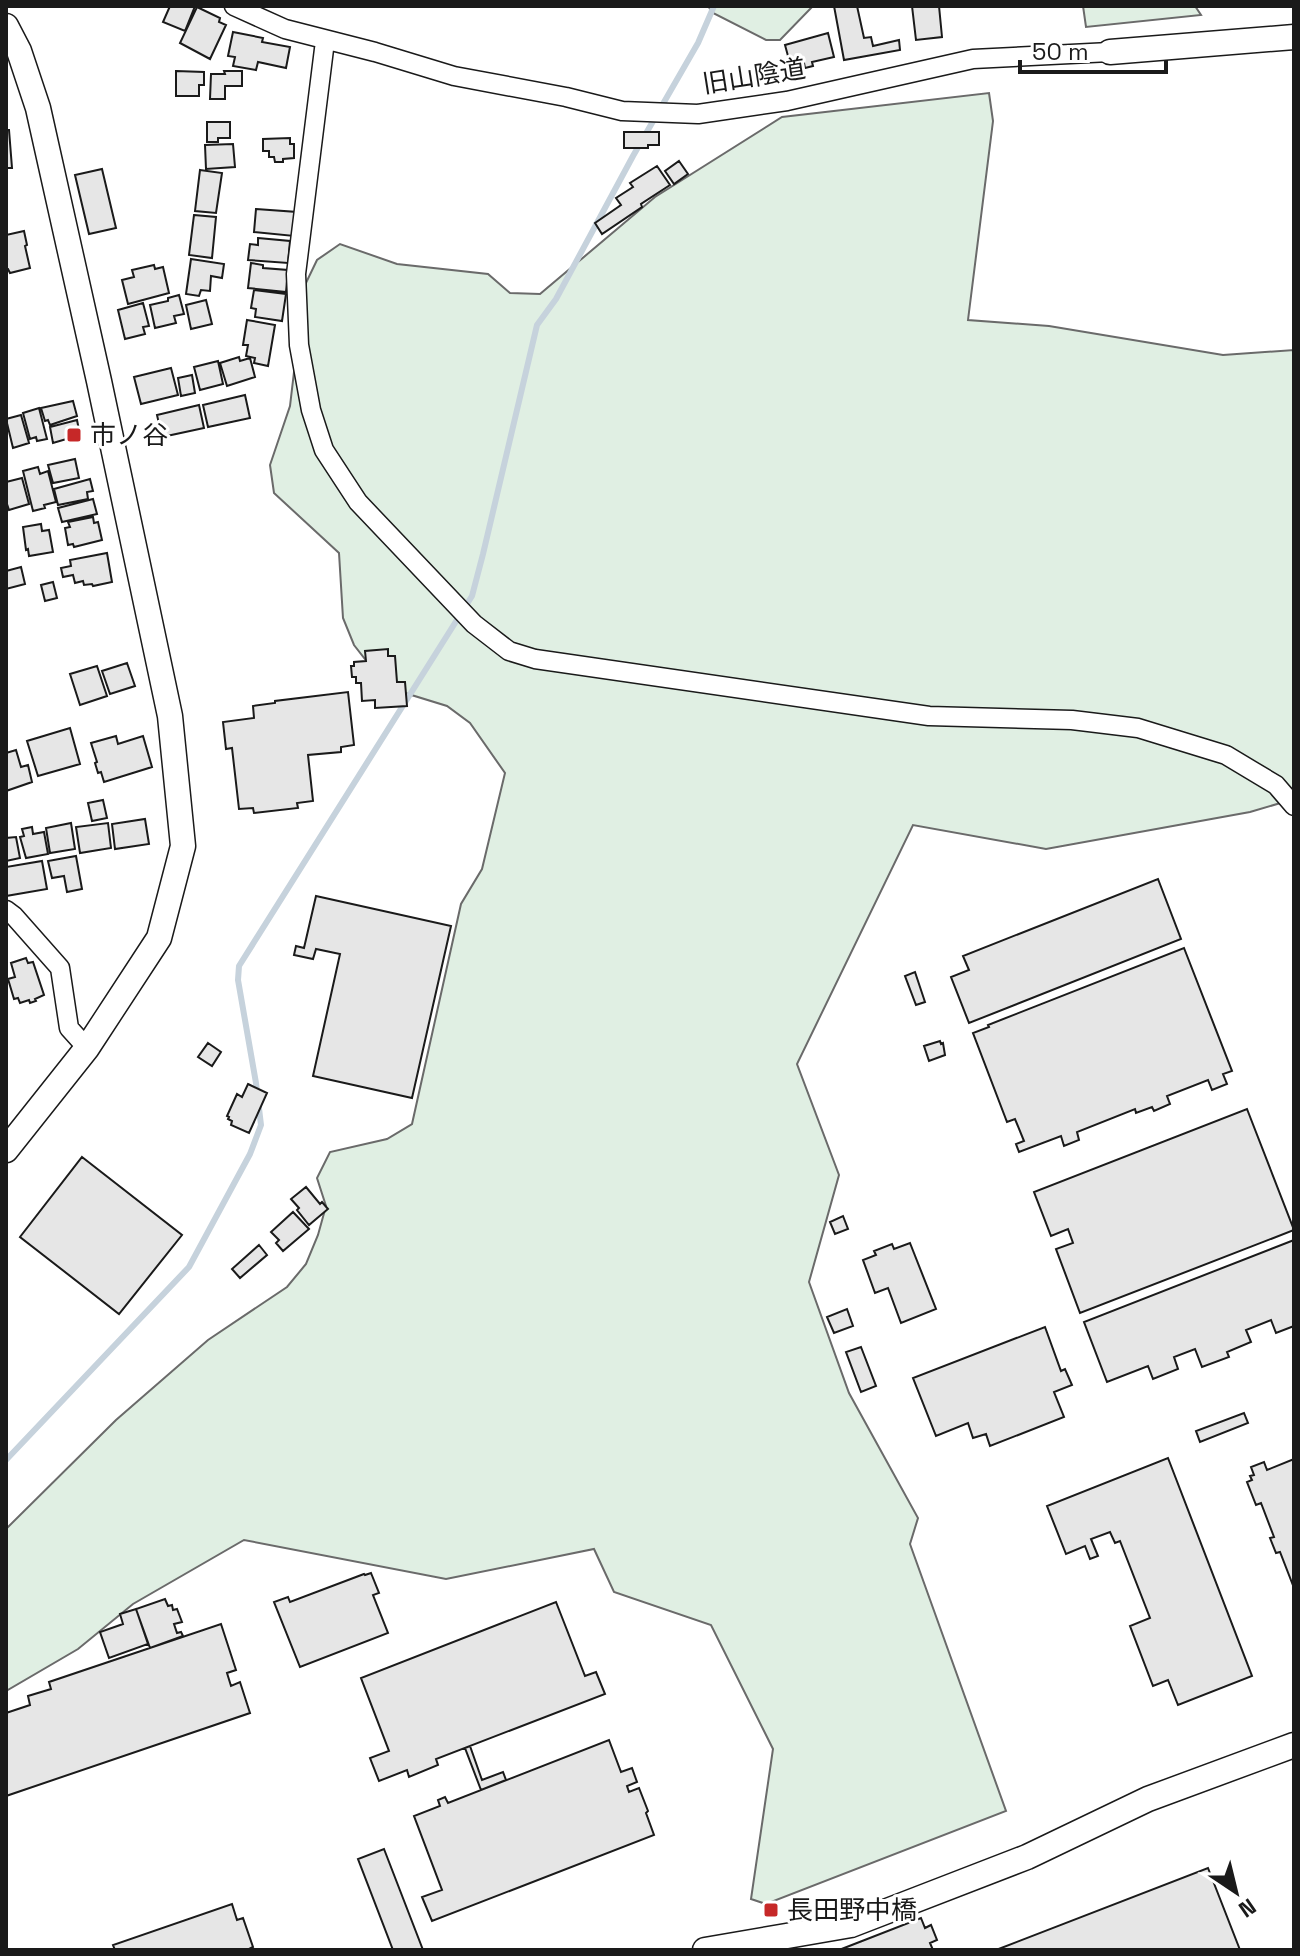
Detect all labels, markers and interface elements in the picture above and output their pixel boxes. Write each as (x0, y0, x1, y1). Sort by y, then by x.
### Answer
scale bar (1020, 24, 1166, 74)
text: 50 m (1032, 36, 1089, 67)
street label: 旧山陰道 (700, 51, 808, 101)
place label: 市ノ谷 (90, 418, 168, 452)
marker: 市ノ谷 (65, 426, 83, 444)
north arrow (1196, 1852, 1276, 1932)
place label: 長田野中橋 (787, 1893, 917, 1927)
text: N (1233, 1893, 1262, 1924)
marker: 長田野中橋 (762, 1901, 780, 1919)

